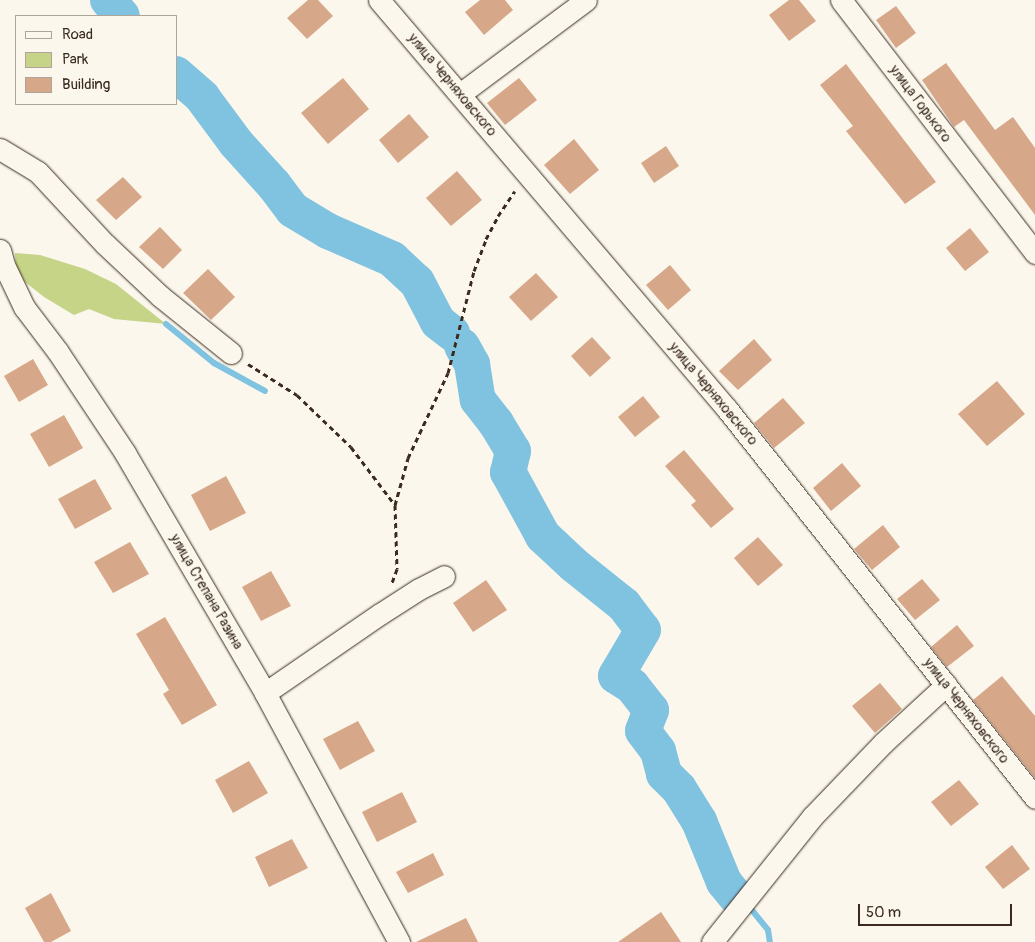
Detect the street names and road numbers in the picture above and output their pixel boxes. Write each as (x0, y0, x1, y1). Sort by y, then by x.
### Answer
street label: улица Черняховского (404, 30, 500, 140)
street label: улица Горького (886, 62, 954, 146)
street label: улица Черняховского (665, 339, 761, 449)
street label: улица Степана Разина (166, 531, 246, 653)
street label: улица Черняховского (920, 655, 1012, 767)

